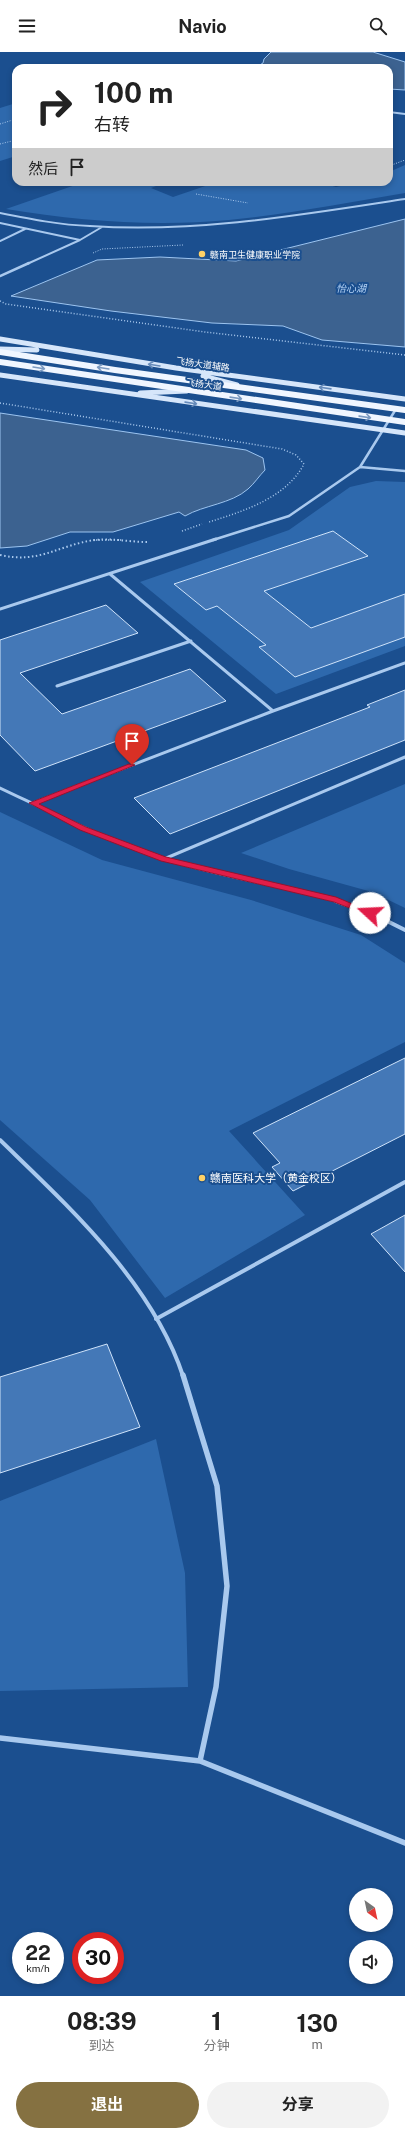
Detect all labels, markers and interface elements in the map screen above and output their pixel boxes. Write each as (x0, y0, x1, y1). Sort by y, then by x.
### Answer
icon: menu (16, 15, 38, 37)
icon: search (367, 15, 389, 37)
text: Navio (178, 16, 227, 37)
text: 100 m (94, 76, 173, 109)
icon: right (28, 80, 80, 132)
text: 右转 (94, 114, 130, 135)
icon: arrive (66, 156, 88, 178)
text: 然后 (28, 160, 58, 177)
marker: 赣南卫生健康职业学院 (197, 249, 207, 259)
place label: 赣南卫生健康职业学院 (210, 249, 300, 260)
water label: 怡心湖 (336, 282, 368, 294)
street label: 飞扬大道辅路 (175, 355, 231, 373)
one-way arrow (148, 361, 161, 369)
one-way arrow (32, 364, 45, 372)
one-way arrow (97, 364, 110, 372)
street label: 飞扬大道 (185, 376, 223, 392)
one-way arrow (319, 384, 332, 392)
one-way arrow (229, 394, 242, 402)
one-way arrow (184, 400, 197, 407)
one-way arrow (358, 413, 371, 421)
pin (115, 724, 149, 765)
icon: arrive (121, 730, 143, 752)
position arrow (349, 892, 391, 934)
place label: 赣南医科大学（黄金校区） (210, 1172, 342, 1184)
marker: 赣南医科大学（黄金校区） (197, 1173, 207, 1183)
north arrow (349, 1888, 393, 1932)
map controls (349, 1888, 393, 1984)
speed limit sign: 30 (72, 1932, 124, 1984)
button: sound (349, 1940, 393, 1984)
text: 22 (25, 1941, 51, 1965)
text: km/h (26, 1962, 50, 1974)
text: 08:39 (67, 2007, 137, 2035)
text: 1 (211, 2007, 222, 2035)
text: 130 (296, 2009, 338, 2037)
text: m (312, 2037, 323, 2052)
text: 到达 (89, 2038, 115, 2053)
text: 分钟 (203, 2038, 230, 2053)
button: 退出 (16, 2082, 199, 2128)
button: 分享 (207, 2082, 389, 2128)

